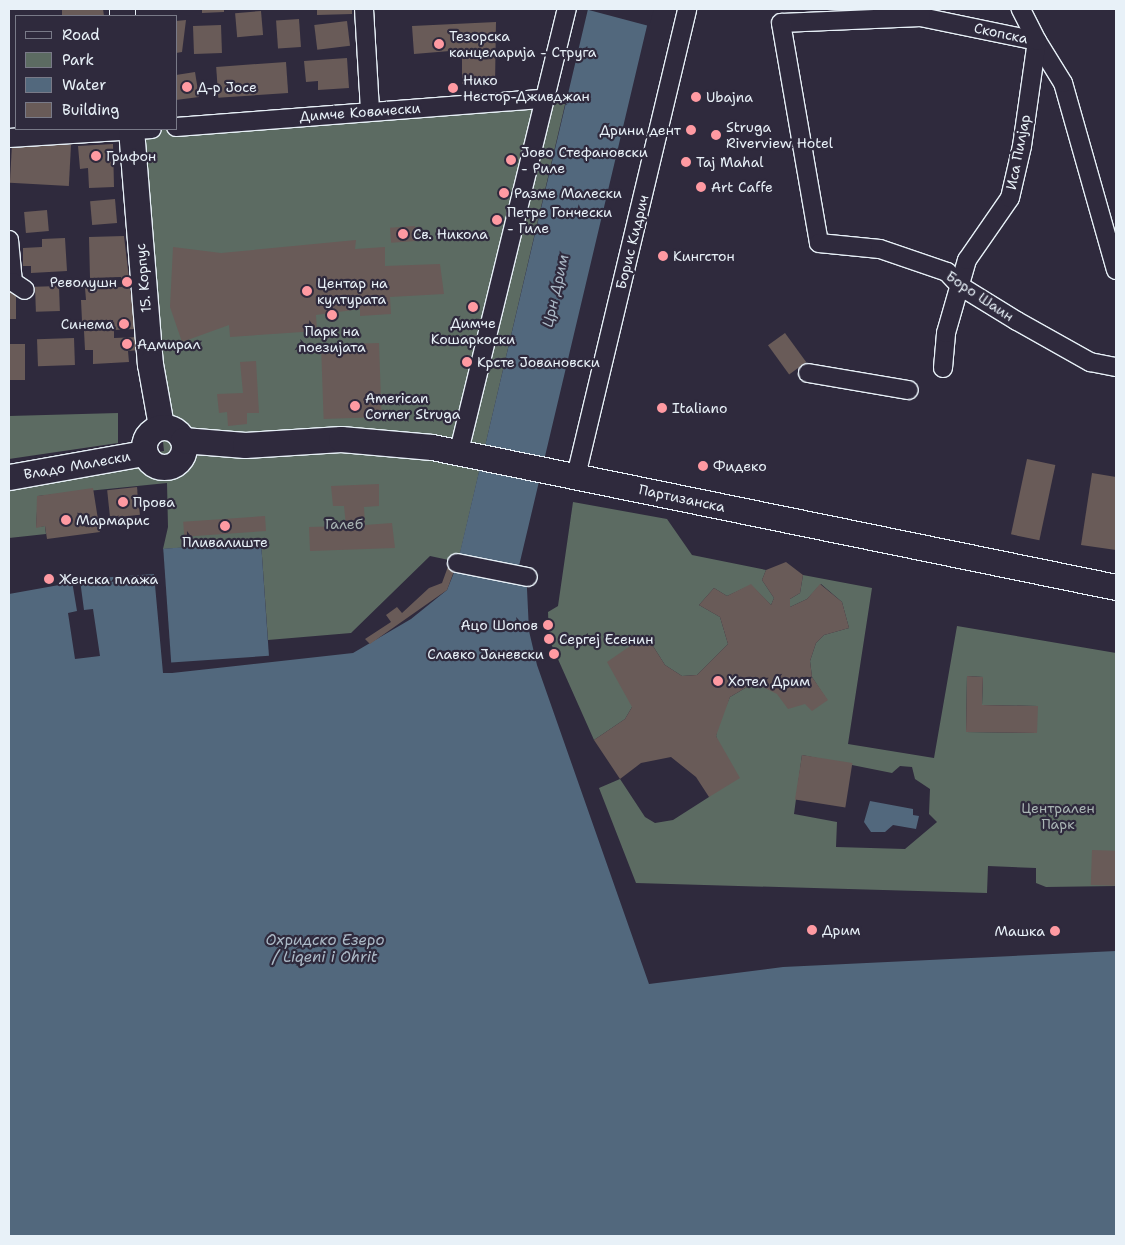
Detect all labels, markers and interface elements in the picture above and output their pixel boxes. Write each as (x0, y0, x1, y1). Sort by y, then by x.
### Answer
legend (15, 15, 178, 130)
street label: Скопска (973, 19, 1029, 47)
text: Road (62, 25, 100, 45)
place label: Тезорска канцеларија - Струга (449, 28, 596, 60)
marker: Тезорска канцеларија - Струга (433, 38, 445, 50)
text: Park (62, 50, 94, 70)
place label: Нико Нестор-Дживджан (463, 72, 590, 104)
text: Water (62, 75, 106, 95)
place label: Д-р Јосе (197, 79, 257, 95)
marker: Д-р Јосе (181, 81, 193, 93)
marker: Нико Нестор-Дживджан (447, 82, 459, 94)
place label: Ubajna (706, 89, 753, 105)
marker: Ubajna (690, 91, 702, 103)
street label: Димче Ковачески (299, 99, 421, 125)
text: Building (62, 100, 119, 120)
street label: Иса Пилјар (1002, 113, 1034, 191)
place label: Struga Riverview Hotel (726, 119, 833, 152)
place label: Дрини дент (599, 122, 681, 138)
marker: Дрини дент (685, 124, 697, 136)
marker: Struga Riverview Hotel (710, 129, 722, 141)
place label: Јово Стефановски - Риле (521, 144, 648, 176)
place label: Грифон (106, 148, 156, 164)
marker: Грифон (90, 150, 102, 162)
marker: Јово Стефановски - Риле (505, 154, 517, 166)
place label: Taj Mahal (696, 154, 764, 170)
marker: Taj Mahal (680, 156, 692, 168)
place label: Art Caffe (711, 179, 773, 195)
marker: Art Caffe (695, 181, 707, 193)
place label: Разме Малески (514, 185, 622, 201)
marker: Разме Малески (498, 187, 510, 199)
street label: Борис Кидрич (612, 193, 652, 291)
place label: Петре Гончески - Гиле (507, 204, 612, 236)
marker: Петре Гончески - Гиле (491, 214, 503, 226)
place label: Св. Никола (413, 226, 488, 242)
marker: Св. Никола (397, 228, 409, 240)
street label: 15. Корпус (132, 243, 154, 313)
place label: Кингстон (673, 248, 735, 264)
marker: Кингстон (657, 250, 669, 262)
water label: Црн Дрим (539, 253, 573, 329)
street label: Боро Шаин (943, 267, 1017, 325)
place label: Револушн (50, 274, 117, 290)
place label: Центар на културата (317, 275, 388, 308)
marker: Револушн (121, 276, 133, 288)
marker: Центар на културата (301, 285, 313, 297)
marker: Димче Кошаркоски (467, 301, 479, 313)
marker: Парк на поезијата (326, 309, 338, 321)
place label: Димче Кошаркоски (431, 315, 515, 348)
place label: Синема (61, 316, 114, 332)
marker: Синема (118, 318, 130, 330)
place label: Парк на поезијата (298, 323, 366, 356)
place label: Адмирал (137, 336, 201, 352)
marker: Адмирал (121, 338, 133, 350)
place label: Крсте Јовановски (477, 354, 600, 370)
marker: Крсте Јовановски (461, 356, 473, 368)
place label: American Corner Struga (365, 390, 460, 422)
marker: American Corner Struga (349, 400, 361, 412)
place label: Italiano (672, 400, 727, 416)
marker: Italiano (656, 402, 668, 414)
street label: Владо Малески (22, 447, 132, 483)
place label: Фидеко (713, 458, 767, 474)
marker: Фидеко (697, 460, 709, 472)
street label: Партизанска (637, 481, 727, 515)
place label: Прова (133, 494, 175, 510)
marker: Прова (117, 496, 129, 508)
place label: Мармарис (76, 512, 150, 528)
marker: Мармарис (60, 514, 72, 526)
park label: Галеб (325, 516, 363, 532)
marker: Пливалиште (219, 520, 231, 532)
place label: Пливалиште (182, 534, 268, 550)
place label: Женска плажа (59, 571, 158, 587)
marker: Женска плажа (43, 573, 55, 585)
place label: Ацо Шопов (460, 617, 538, 633)
marker: Ацо Шопов (542, 619, 554, 631)
place label: Сергеј Есенин (559, 631, 653, 647)
marker: Сергеј Есенин (543, 633, 555, 645)
place label: Славко Јаневски (427, 646, 544, 662)
marker: Славко Јаневски (548, 648, 560, 660)
place label: Хотел Дрим (728, 673, 810, 689)
marker: Хотел Дрим (712, 675, 724, 687)
park label: Централен Парк (1021, 800, 1095, 832)
place label: Дрим (822, 922, 860, 938)
place label: Машка (994, 923, 1045, 939)
marker: Дрим (806, 924, 818, 936)
marker: Машка (1049, 925, 1061, 937)
water label: Охридско Езеро / Liqeni i Ohrit (265, 931, 385, 966)

